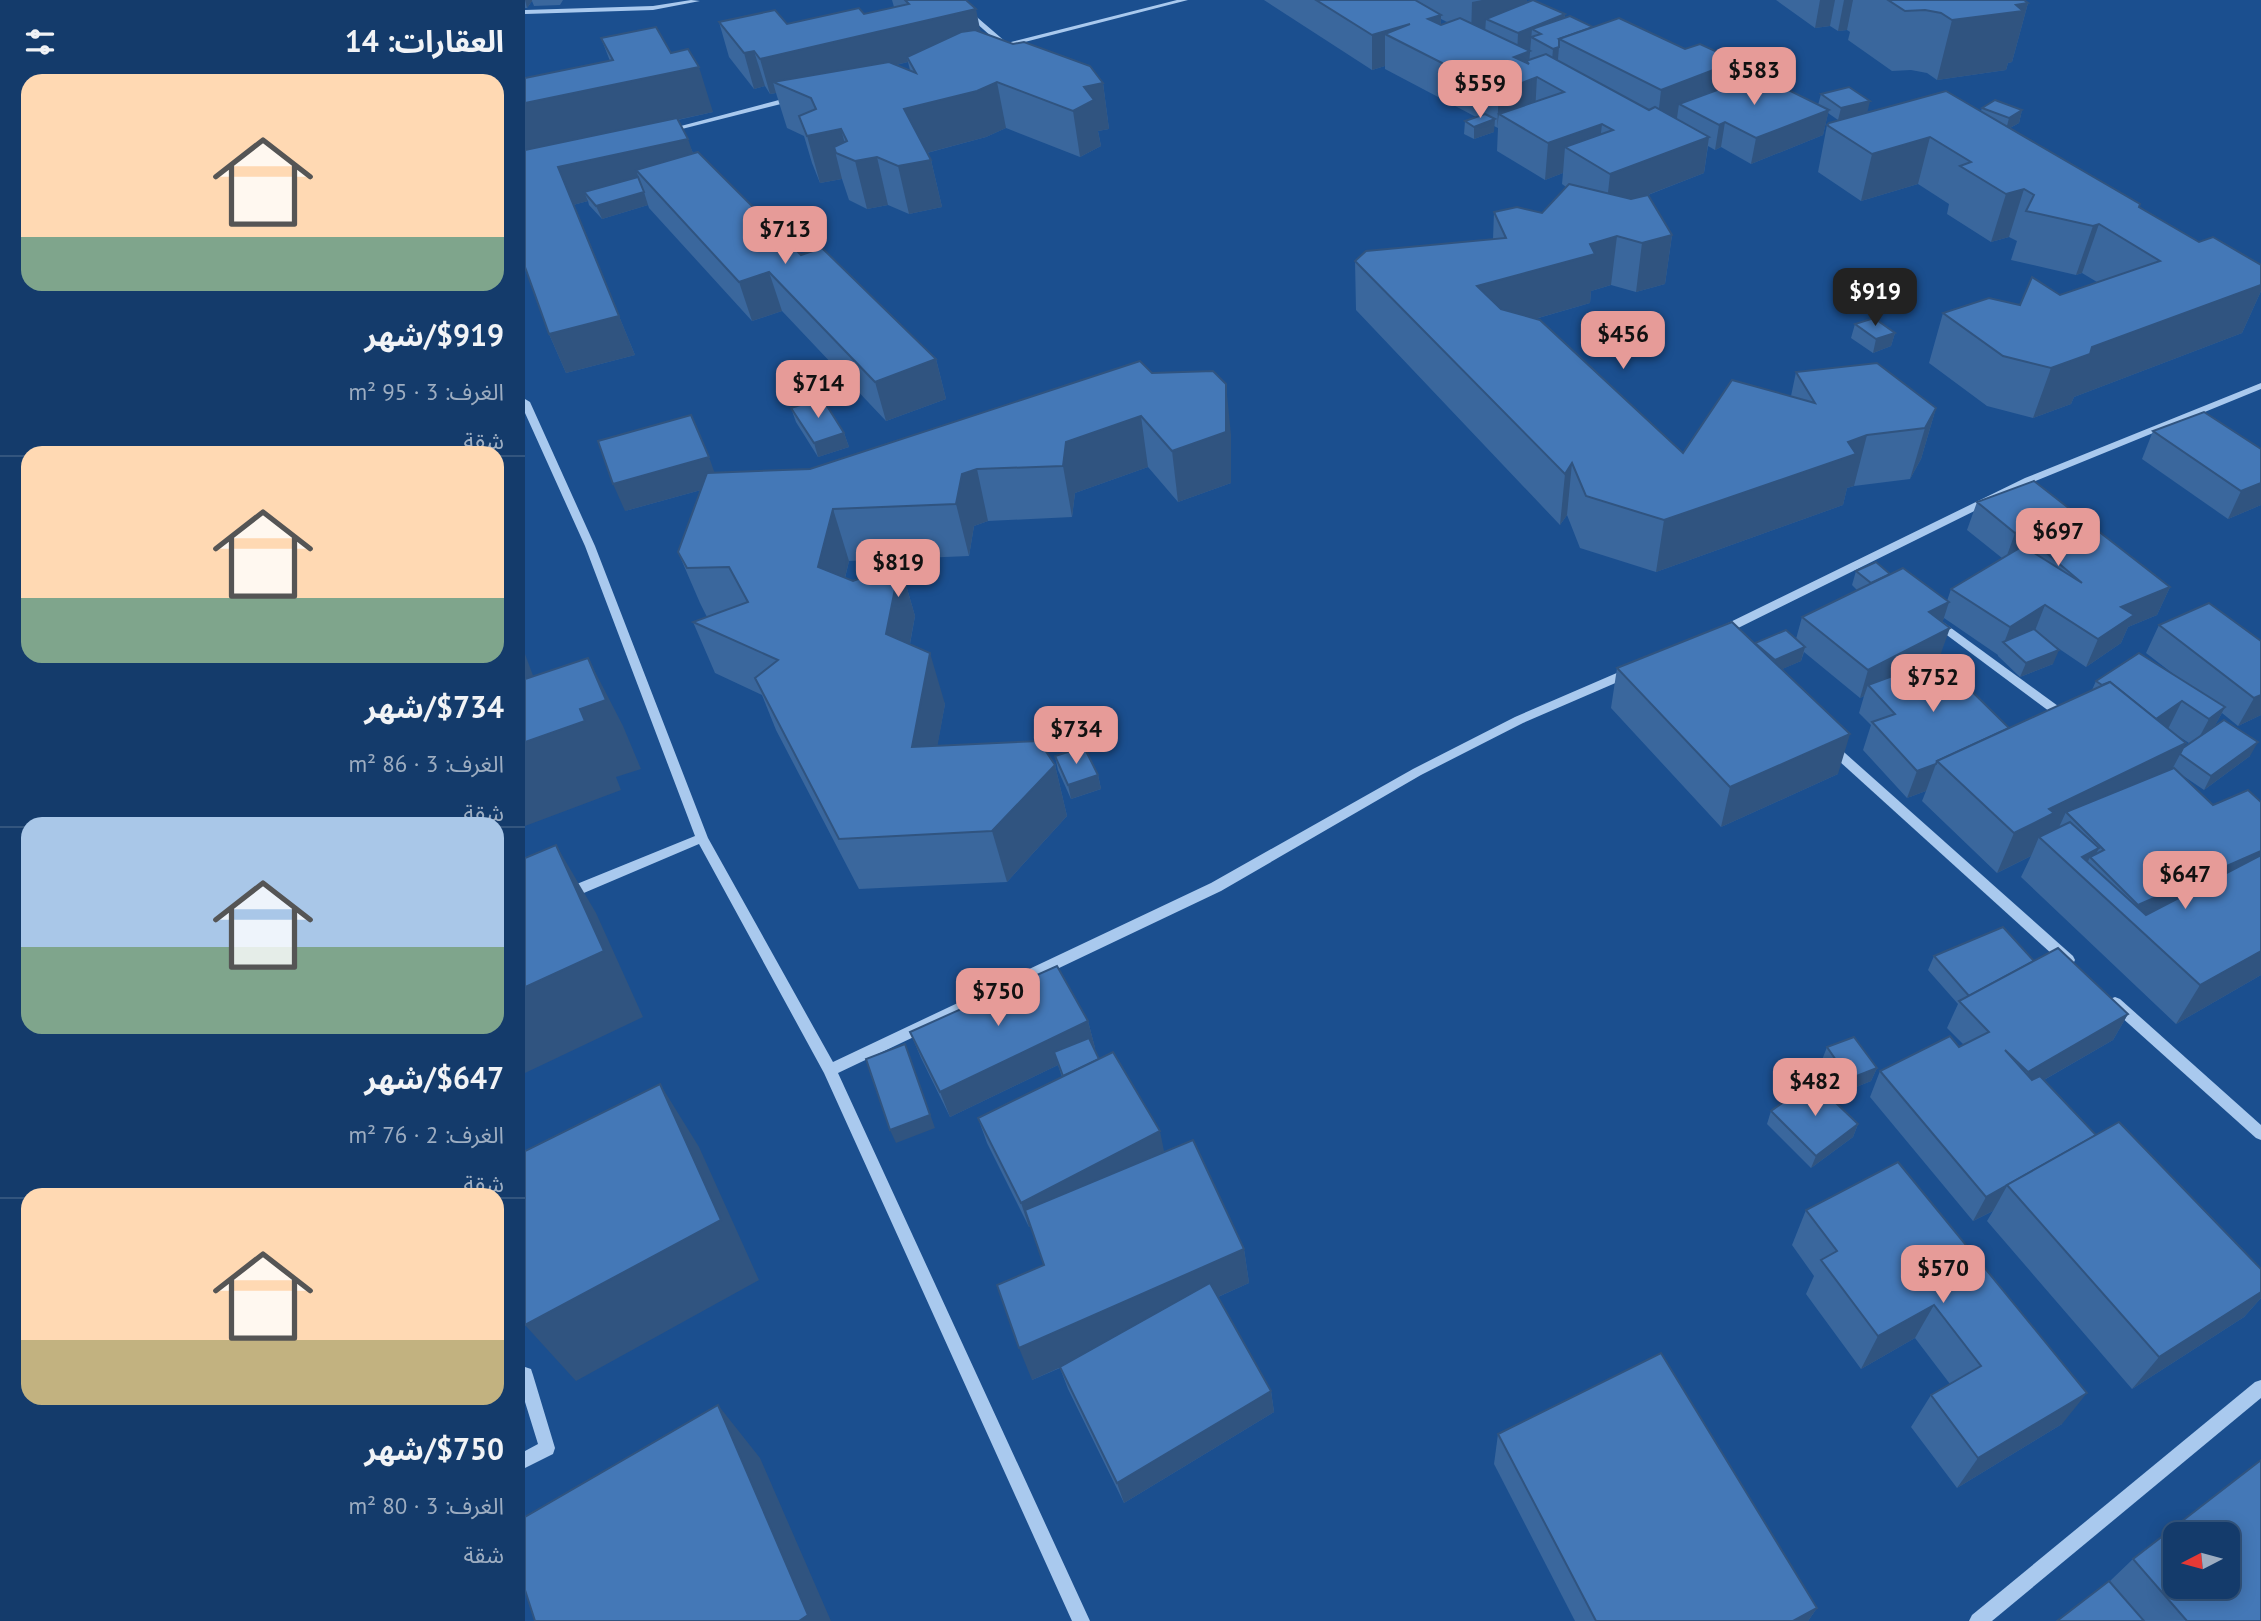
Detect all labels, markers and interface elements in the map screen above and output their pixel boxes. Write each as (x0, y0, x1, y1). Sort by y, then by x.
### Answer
text: العقارات: 14 (345, 21, 504, 60)
icon: filters (21, 23, 59, 61)
pin: $583 (1713, 48, 1795, 107)
text: $583 (1728, 55, 1780, 84)
pin: $559 (1439, 60, 1521, 120)
text: $559 (1454, 68, 1506, 97)
icon: home (200, 119, 326, 245)
pin: $713 (744, 206, 826, 266)
text: $713 (759, 214, 811, 243)
pin: $919 (1834, 268, 1916, 328)
text: $919 (1849, 276, 1901, 305)
pin: $456 (1582, 312, 1664, 371)
text: $919/شهر (365, 315, 504, 354)
text: $456 (1597, 319, 1649, 348)
pin: $714 (777, 360, 859, 420)
text: $714 (792, 368, 844, 397)
text: الغرف: 3 · 95 m² (348, 377, 504, 406)
text: شقة (463, 426, 504, 455)
icon: home (200, 491, 326, 617)
pin: $697 (2017, 508, 2099, 568)
text: $697 (2032, 516, 2084, 545)
pin: $819 (857, 540, 939, 599)
text: $819 (872, 547, 924, 576)
pin: $752 (1892, 654, 1974, 714)
text: $752 (1907, 662, 1959, 691)
text: $734/شهر (365, 687, 504, 726)
pin: $734 (1035, 706, 1117, 766)
text: $734 (1050, 714, 1102, 743)
text: الغرف: 3 · 86 m² (348, 749, 504, 778)
text: شقة (463, 798, 504, 827)
pin: $647 (2144, 852, 2226, 911)
text: $647 (2159, 859, 2211, 888)
icon: home (200, 862, 326, 988)
pin: $750 (957, 968, 1039, 1028)
text: $750 (972, 976, 1024, 1005)
text: $647/شهر (365, 1058, 504, 1097)
pin: $482 (1774, 1058, 1856, 1118)
text: $482 (1789, 1066, 1841, 1095)
text: الغرف: 2 · 76 m² (348, 1120, 504, 1149)
text: شقة (463, 1169, 504, 1198)
icon: home (200, 1233, 326, 1359)
pin: $570 (1902, 1246, 1984, 1305)
text: $570 (1917, 1253, 1969, 1282)
text: $750/شهر (365, 1429, 504, 1468)
text: الغرف: 3 · 80 m² (348, 1491, 504, 1520)
north arrow (2163, 1522, 2240, 1600)
map controls (2163, 1522, 2240, 1599)
text: شقة (463, 1540, 504, 1569)

